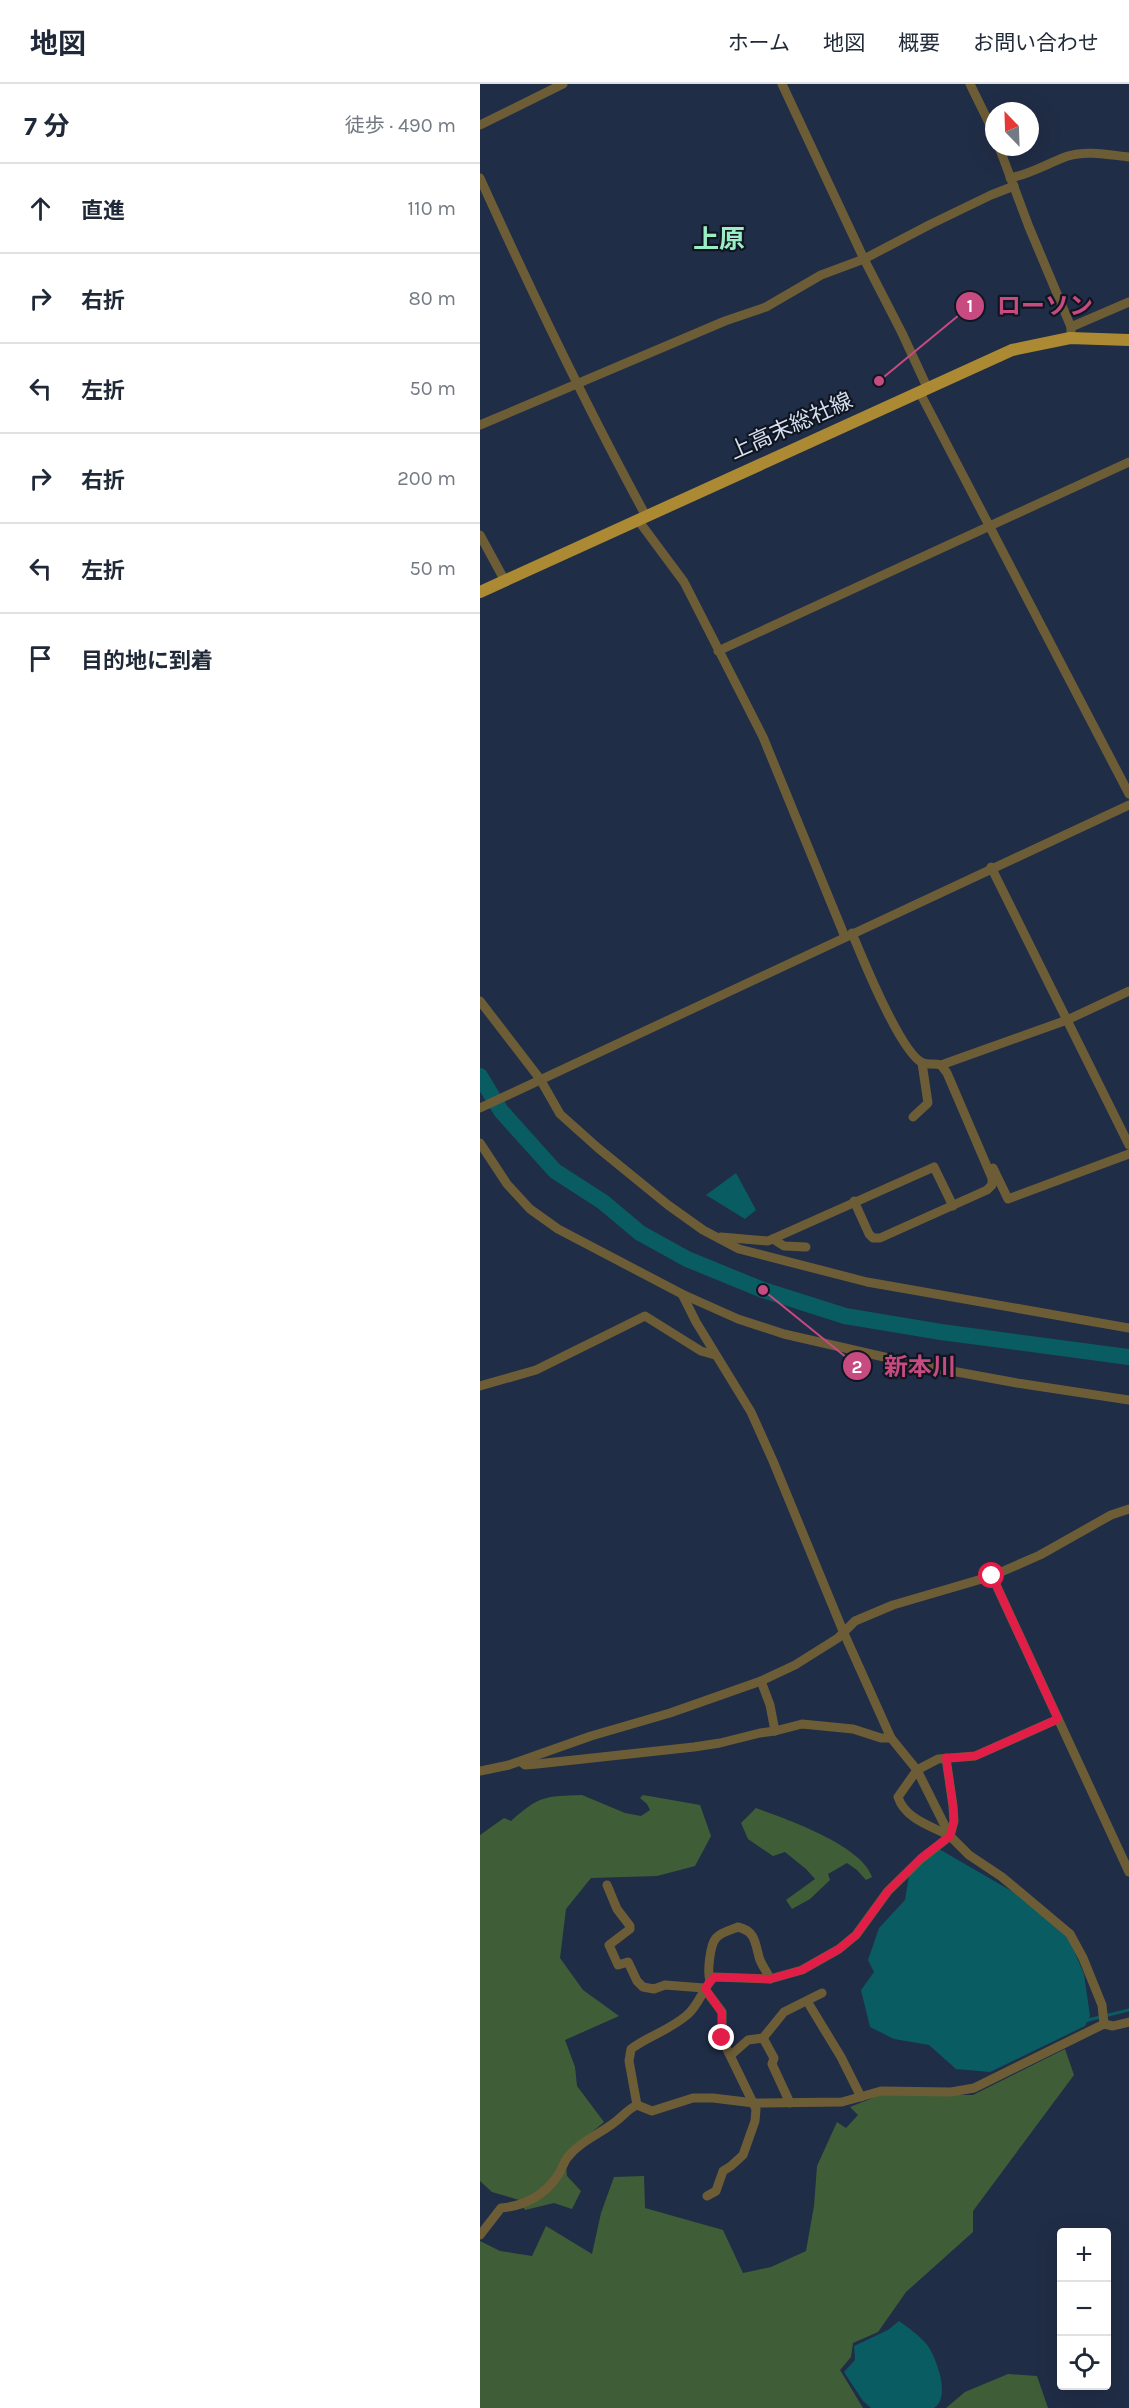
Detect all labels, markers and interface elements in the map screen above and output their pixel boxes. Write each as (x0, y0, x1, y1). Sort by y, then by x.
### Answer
text: 地図 (30, 27, 86, 60)
text: ホーム (728, 31, 790, 55)
text: 地図 (823, 31, 865, 55)
text: 概要 (898, 31, 940, 55)
text: お問い合わせ (973, 31, 1099, 55)
north arrow (985, 102, 1039, 156)
text: 7 分 (24, 111, 70, 142)
text: 徒歩 · 490 m (345, 114, 456, 137)
icon: ahead (24, 192, 57, 225)
text: 110 m (407, 197, 456, 220)
text: 直進 (81, 198, 125, 224)
district label: 上原 (693, 224, 745, 255)
icon: right (24, 282, 57, 315)
callout: ローソン (955, 285, 1105, 327)
text: 80 m (408, 287, 456, 310)
text: 右折 (81, 288, 125, 314)
text: ローソン (997, 292, 1093, 320)
text: 1 (967, 295, 973, 317)
icon: left (24, 372, 57, 405)
text: 50 m (409, 377, 456, 400)
text: 左折 (81, 378, 125, 404)
street label: 上高末総社線 (725, 387, 857, 465)
icon: right (24, 462, 57, 495)
text: 200 m (397, 467, 456, 490)
text: 右折 (81, 468, 125, 494)
icon: left (24, 552, 57, 585)
text: 50 m (409, 557, 456, 580)
text: 左折 (81, 558, 125, 584)
icon: arrive (24, 642, 57, 675)
text: 目的地に到着 (81, 648, 213, 674)
callout: 新本川 (842, 1345, 968, 1387)
text: 新本川 (884, 1353, 956, 1381)
text: 2 (852, 1356, 862, 1378)
route start (978, 1562, 1004, 1588)
route end (708, 2024, 734, 2050)
map controls (1057, 2228, 1111, 2390)
button: + (1057, 2228, 1111, 2282)
button: − (1057, 2282, 1111, 2336)
button: locate (1057, 2336, 1111, 2390)

